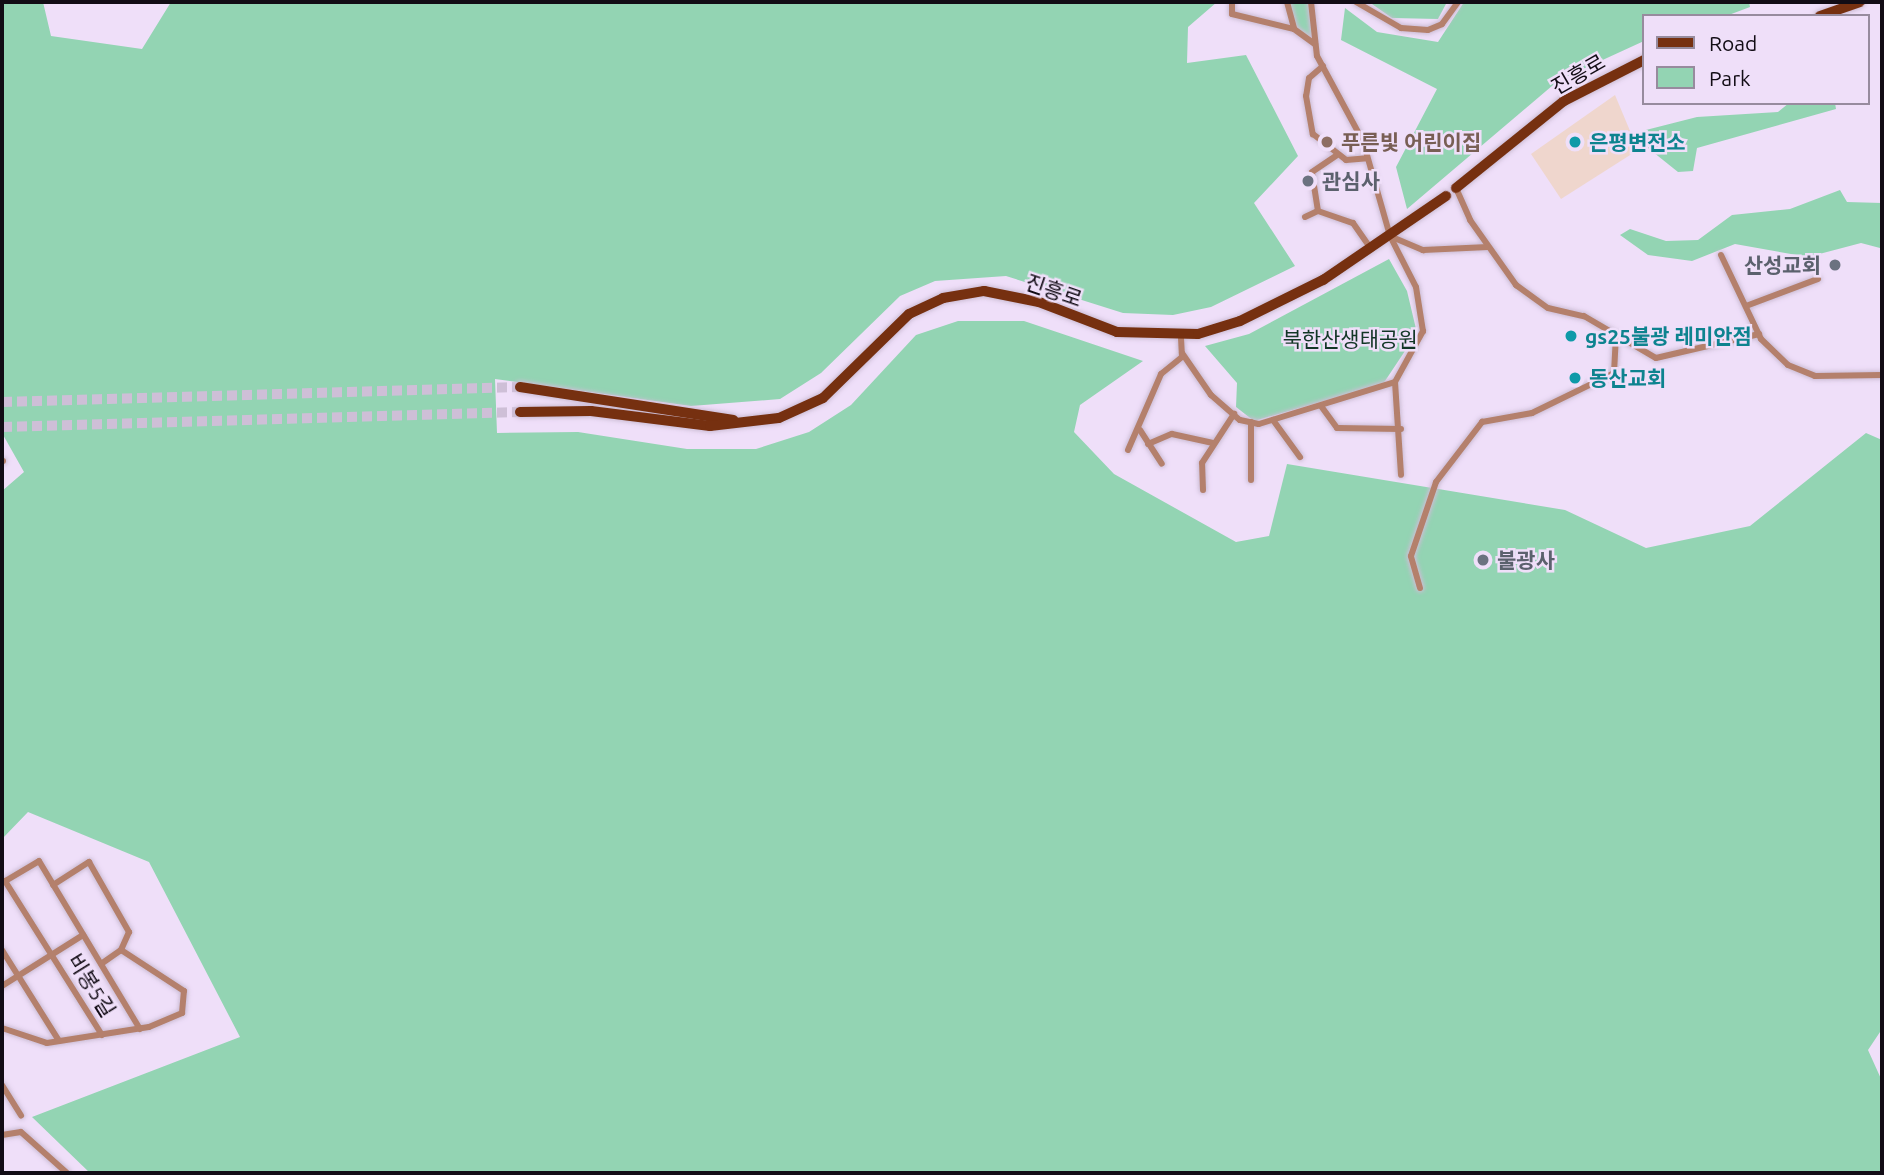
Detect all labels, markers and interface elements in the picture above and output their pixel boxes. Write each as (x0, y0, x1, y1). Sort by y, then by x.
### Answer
legend (1643, 14, 1870, 105)
text: Road (1709, 31, 1757, 55)
street label: 진흥로 (1547, 49, 1609, 99)
text: Park (1709, 66, 1751, 90)
place label: 푸른빛 어린이집 (1341, 129, 1481, 155)
place label: 은평변전소 (1589, 129, 1686, 155)
marker: 푸른빛 어린이집 (1319, 134, 1335, 150)
marker: 은평변전소 (1567, 134, 1583, 150)
place label: 관심사 (1322, 168, 1380, 194)
marker: 관심사 (1300, 173, 1316, 189)
place label: 산성교회 (1744, 252, 1821, 278)
marker: 산성교회 (1827, 257, 1843, 273)
street label: 진흥로 (1022, 269, 1086, 311)
place label: gs25불광 레미안점 (1585, 323, 1752, 349)
park label: 북한산생태공원 (1282, 326, 1418, 352)
marker: gs25불광 레미안점 (1563, 328, 1579, 344)
place label: 동산교회 (1589, 365, 1666, 391)
marker: 동산교회 (1567, 370, 1583, 386)
place label: 불광사 (1497, 547, 1555, 573)
marker: 불광사 (1475, 552, 1491, 568)
street label: 비봉5길 (63, 949, 121, 1021)

